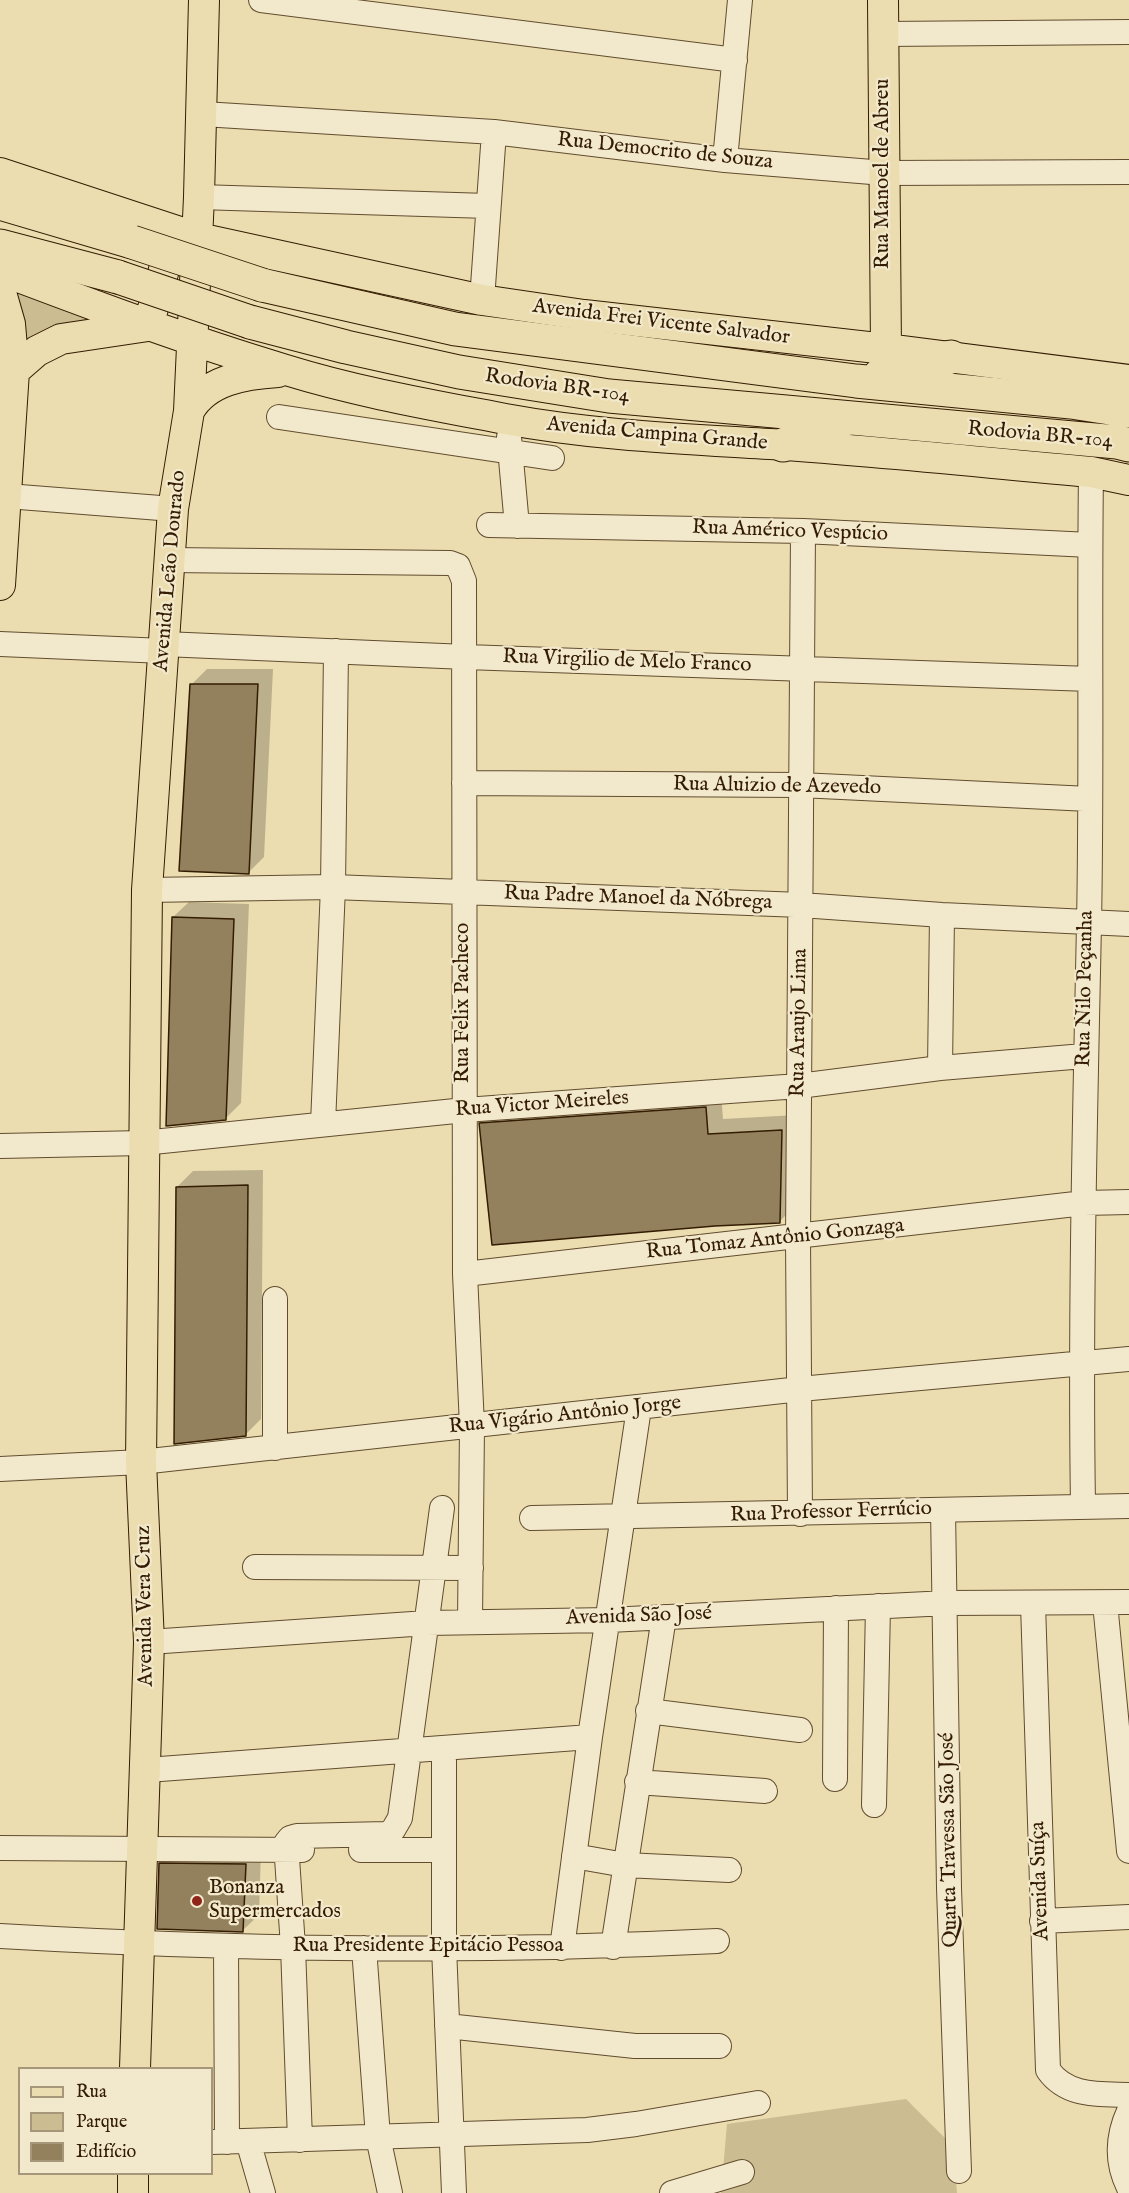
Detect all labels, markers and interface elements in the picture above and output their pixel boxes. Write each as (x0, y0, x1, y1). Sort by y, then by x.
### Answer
street label: Rua Manoel de Abreu (871, 79, 897, 269)
street label: Rua Democrito de Souza (556, 128, 774, 176)
street label: Avenida Frei Vicente Salvador (531, 295, 791, 351)
street label: Rodovia BR-104 (483, 364, 631, 410)
street label: Avenida Campina Grande (545, 413, 769, 457)
street label: Rodovia BR-104 (966, 417, 1114, 455)
street label: Avenida Leão Dourado (150, 469, 192, 673)
street label: Rua Américo Vespúcio (691, 516, 889, 548)
street label: Rua Virgilio de Melo Franco (502, 645, 752, 679)
street label: Rua Aluizio de Azevedo (673, 773, 881, 801)
street label: Rua Padre Manoel da Nóbrega (503, 882, 773, 916)
street label: Rua Nilo Peçanha (1072, 910, 1100, 1068)
street label: Rua Felix Pacheco (451, 923, 477, 1083)
street label: Rua Araujo Lima (786, 948, 814, 1098)
street label: Rua Victor Meireles (454, 1086, 630, 1124)
street label: Rua Tomaz Antônio Gonzaga (645, 1214, 905, 1266)
street label: Rua Vigário Antônio Jorge (447, 1391, 683, 1441)
street label: Rua Professor Ferrúcio (730, 1497, 932, 1529)
street label: Avenida Vera Cruz (132, 1525, 160, 1687)
street label: Avenida São José (565, 1602, 713, 1632)
street label: Quarta Travessa São José (936, 1732, 964, 1948)
street label: Avenida Suíça (1026, 1821, 1056, 1941)
place label: Bonanza Supermercados (209, 1876, 341, 1926)
marker: Bonanza Supermercados (190, 1894, 204, 1908)
street label: Rua Presidente Epitácio Pessoa (293, 1934, 563, 1960)
legend (18, 2067, 213, 2175)
text: Rua (76, 2081, 107, 2104)
text: Parque (76, 2111, 127, 2134)
text: Edifício (76, 2141, 136, 2164)

